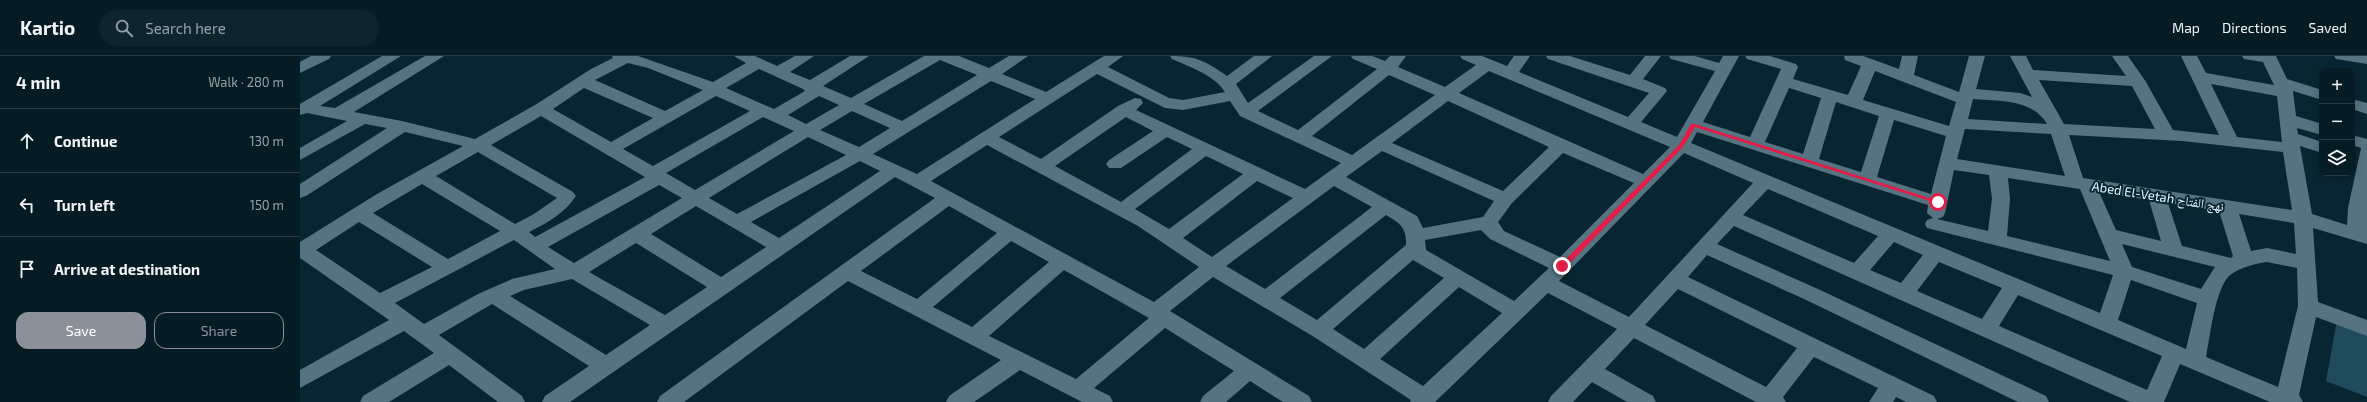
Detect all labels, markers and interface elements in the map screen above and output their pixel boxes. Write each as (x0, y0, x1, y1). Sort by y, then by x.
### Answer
search box (99, 10, 379, 46)
text: Kartio (20, 16, 75, 39)
icon: search (113, 17, 135, 39)
text: Search here (145, 19, 226, 37)
text: Map (2172, 19, 2200, 36)
text: Directions (2222, 19, 2287, 36)
text: Saved (2309, 19, 2347, 36)
map controls (2319, 68, 2355, 176)
button: + (2319, 68, 2355, 104)
text: 4 min (16, 72, 60, 92)
text: Walk · 280 m (208, 74, 284, 90)
button: − (2319, 104, 2355, 140)
icon: ahead (16, 130, 38, 152)
text: Continue (54, 132, 117, 150)
text: 130 m (249, 133, 284, 149)
button: layers (2319, 140, 2355, 176)
street label: Abed El-Vetah نهج الفتاح (2091, 178, 2225, 216)
route start (1929, 193, 1947, 211)
icon: left (16, 194, 38, 216)
text: Turn left (54, 196, 115, 214)
text: 150 m (250, 197, 284, 213)
route end (1553, 257, 1571, 275)
icon: arrive (16, 258, 38, 280)
text: Arrive at destination (54, 260, 200, 278)
button: Save (16, 312, 146, 349)
button: Share (154, 312, 284, 349)

